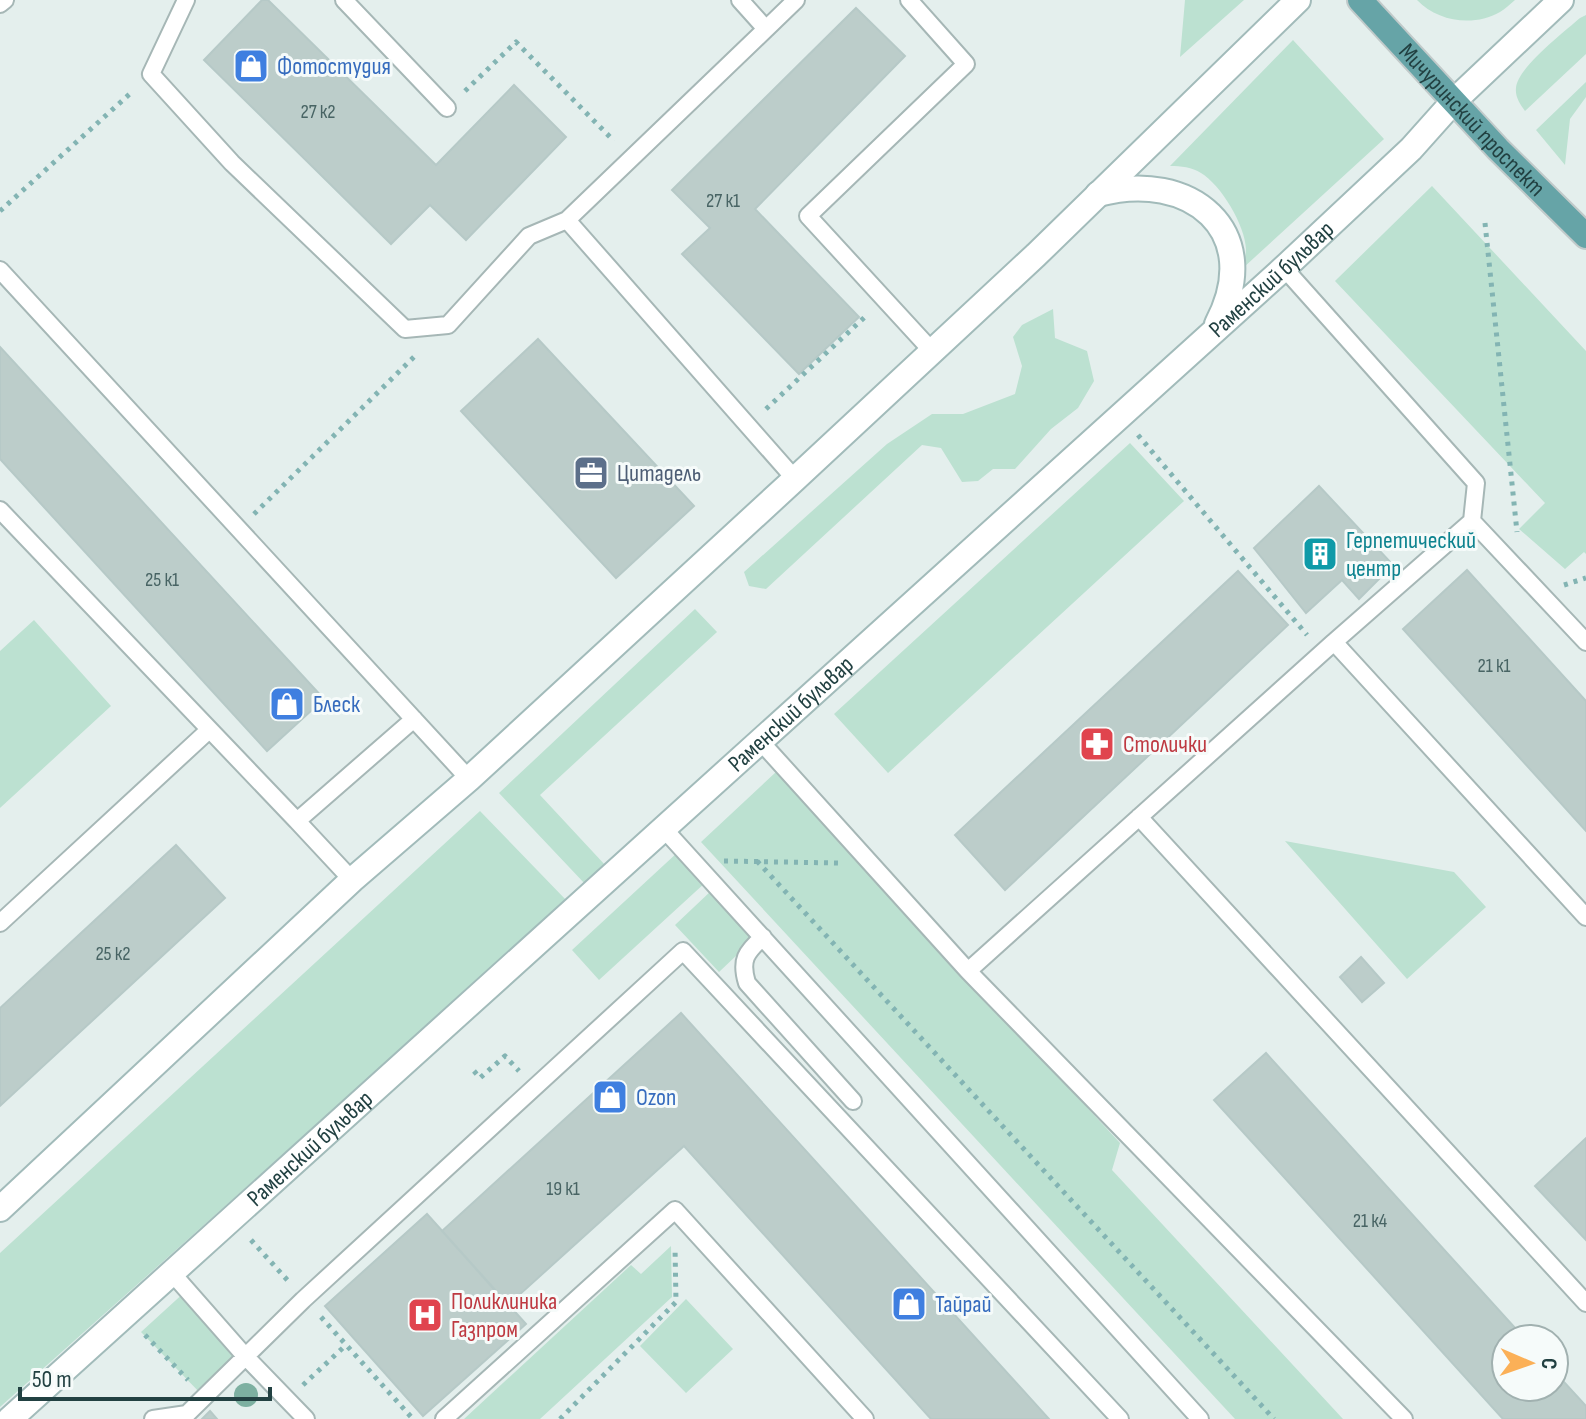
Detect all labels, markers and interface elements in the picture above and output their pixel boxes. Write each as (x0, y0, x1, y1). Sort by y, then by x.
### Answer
street label: Мичуринский проспект (1393, 37, 1551, 202)
shop icon: Фотостудия (232, 47, 270, 85)
place label: Фотостудия (277, 52, 391, 81)
house number: 27 к2 (300, 100, 336, 124)
house number: 27 к1 (706, 189, 740, 213)
street label: Раменский бульвар (1203, 215, 1340, 344)
office icon: Цитадель (572, 454, 610, 492)
place label: Цитадель (617, 459, 701, 488)
place label: Герпетический центр (1346, 526, 1476, 583)
building icon: Герпетический центр (1301, 535, 1339, 573)
house number: 25 к1 (145, 568, 179, 592)
street label: Раменский бульвар (722, 650, 860, 778)
house number: 21 к1 (1477, 654, 1511, 678)
shop icon: Блеск (268, 685, 306, 723)
place label: Блеск (313, 690, 361, 719)
pharmacy icon: Столички (1078, 725, 1116, 763)
place label: Столички (1123, 730, 1207, 759)
house number: 25 к2 (95, 942, 131, 966)
shop icon: Ozon (591, 1078, 629, 1116)
place label: Ozon (636, 1083, 676, 1112)
street label: Раменский бульвар (241, 1084, 379, 1213)
house number: 19 к1 (546, 1177, 580, 1201)
house number: 21 к4 (1353, 1209, 1387, 1233)
shop icon: Тайрай (890, 1285, 928, 1323)
place label: Поликлиника Газпром (451, 1287, 557, 1344)
place label: Тайрай (935, 1290, 992, 1319)
hospital icon: Поликлиника Газпром (406, 1296, 444, 1334)
north arrow (1490, 1323, 1570, 1403)
scale bar (20, 1351, 270, 1401)
text: С (1535, 1358, 1562, 1370)
text: 50 m (32, 1365, 72, 1394)

